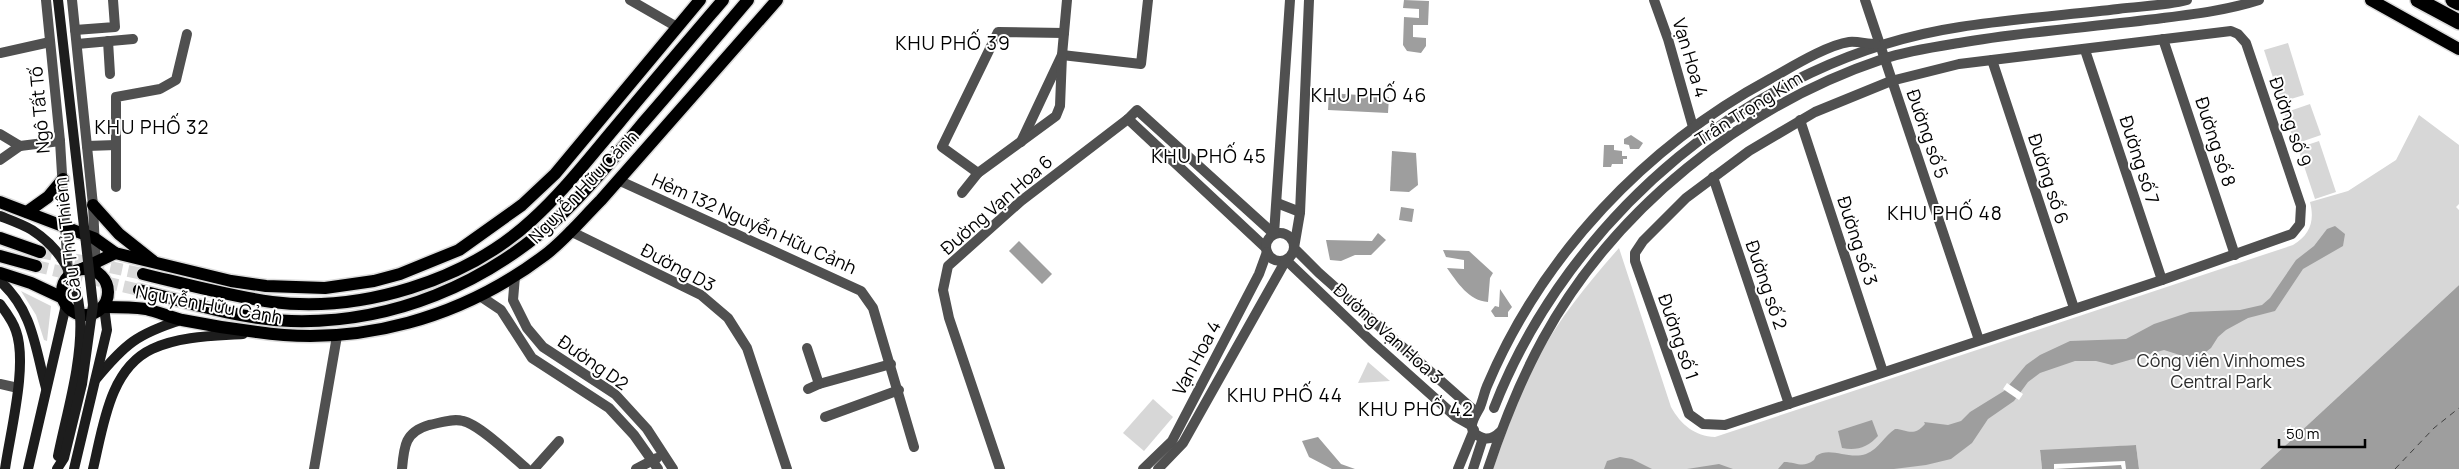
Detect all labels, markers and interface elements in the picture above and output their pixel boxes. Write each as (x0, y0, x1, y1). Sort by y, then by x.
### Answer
street label: Vạn Hoa 4 (1668, 15, 1714, 100)
district label: KHU PHỐ 39 (895, 28, 1011, 56)
street label: Ngô Tất Tố (23, 65, 55, 155)
street label: Trần Trọng Kim (1690, 66, 1807, 151)
street label: Đường số 9 (2264, 74, 2318, 170)
district label: KHU PHỐ 46 (1311, 80, 1427, 108)
street label: Đường số 5 (1902, 86, 1954, 181)
street label: Đường số 8 (2190, 94, 2242, 189)
district label: KHU PHỐ 32 (95, 112, 209, 140)
street label: Đường số 7 (2114, 113, 2165, 207)
street label: Nguyễn Hữu Cảnh (523, 124, 644, 248)
street label: Đường số 6 (2023, 131, 2075, 227)
district label: KHU PHỐ 45 (1151, 141, 1267, 169)
street label: Đường Vạn Hoa 6 (935, 149, 1057, 259)
street label: Hẻm 132 Nguyễn Hữu Cảnh (648, 167, 860, 279)
street label: Cầu Thủ Thiêm (48, 176, 86, 302)
street label: Đường số 3 (1832, 193, 1884, 288)
district label: KHU PHỐ 48 (1887, 198, 2003, 226)
street label: Đường số 2 (1741, 237, 1793, 332)
street label: Đường D3 (637, 238, 720, 297)
street label: Đường Vạn Hoa 3 (1329, 278, 1449, 389)
street label: Nguyễn Hữu Cảnh (134, 279, 285, 329)
street label: Đường số 1 (1653, 291, 1705, 383)
street label: Vạn Hoa 4 (1166, 316, 1226, 399)
street label: Đường D2 (554, 329, 634, 395)
park label: Công viên Vinhomes Central Park (2137, 348, 2305, 393)
district label: KHU PHỐ 44 (1227, 380, 1343, 408)
district label: KHU PHỐ 42 (1358, 394, 1474, 422)
scale bar (2279, 416, 2365, 448)
text: 50 m (2286, 423, 2320, 444)

